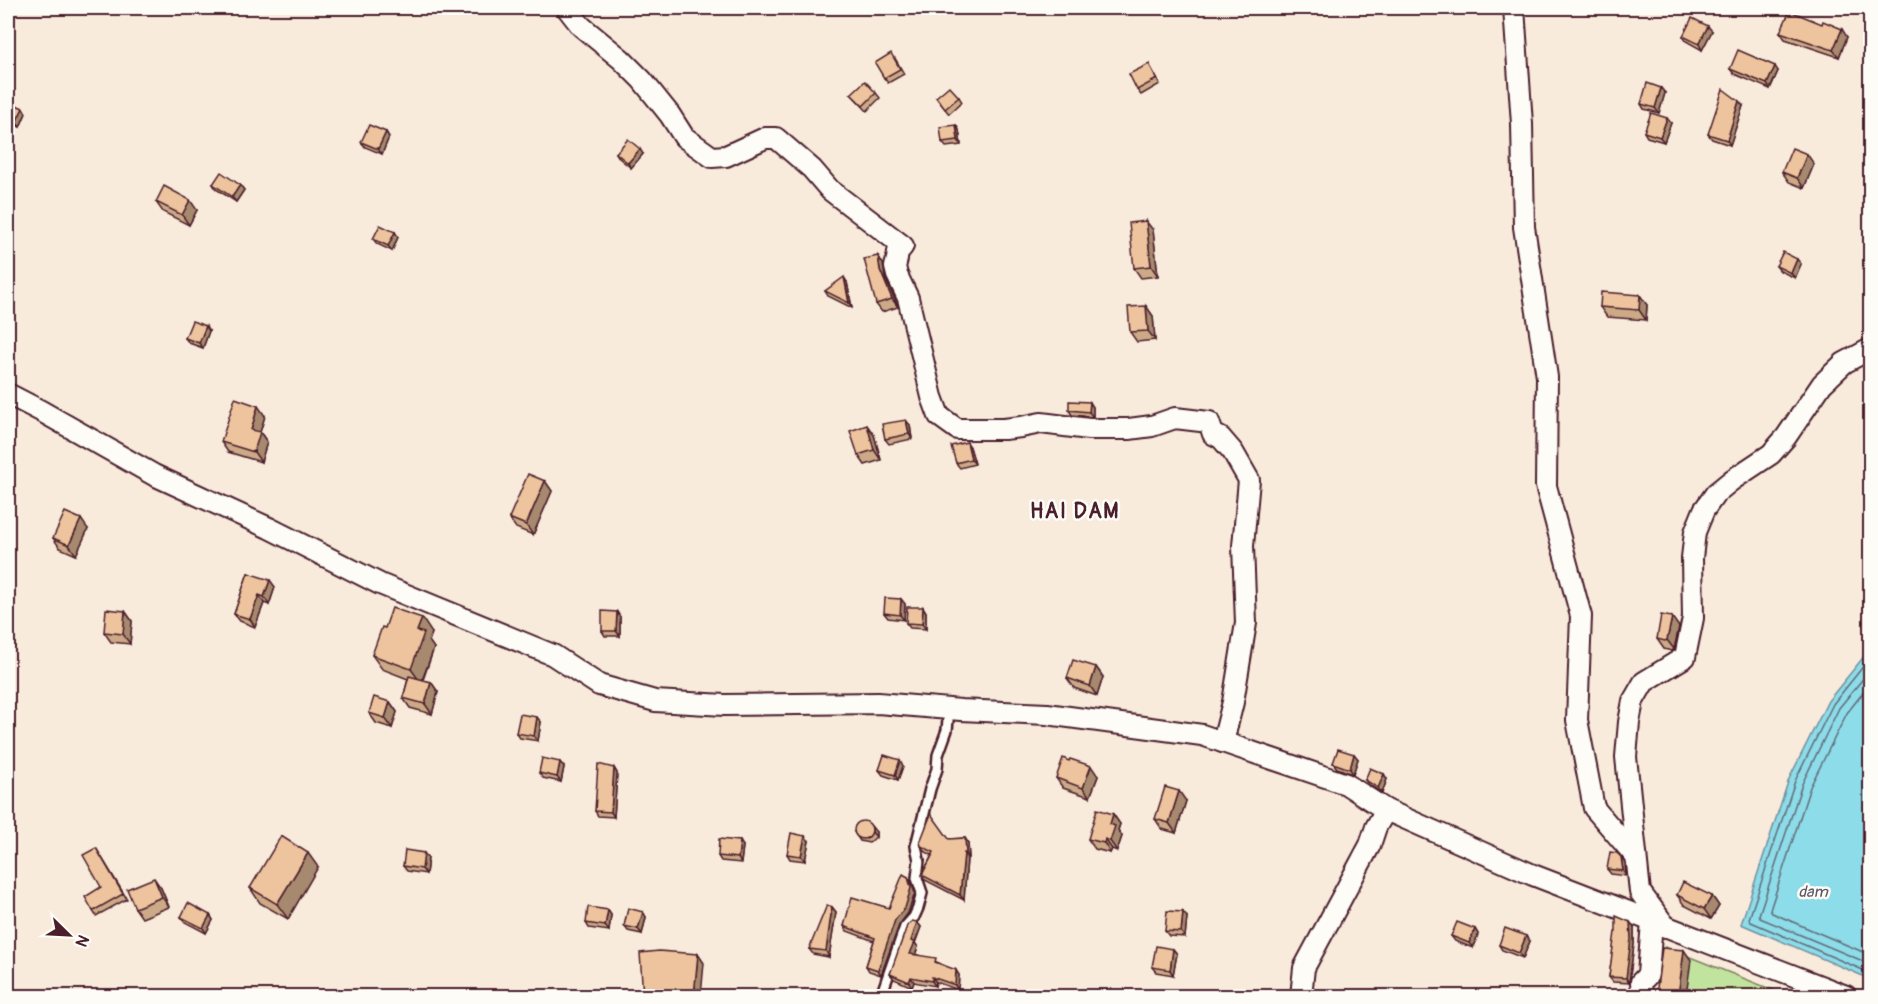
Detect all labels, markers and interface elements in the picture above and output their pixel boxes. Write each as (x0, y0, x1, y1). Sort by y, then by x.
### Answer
district label: HAI DAM (1030, 498, 1120, 525)
water label: dam (1798, 882, 1829, 902)
north arrow (39, 905, 99, 965)
text: N (70, 932, 93, 950)

